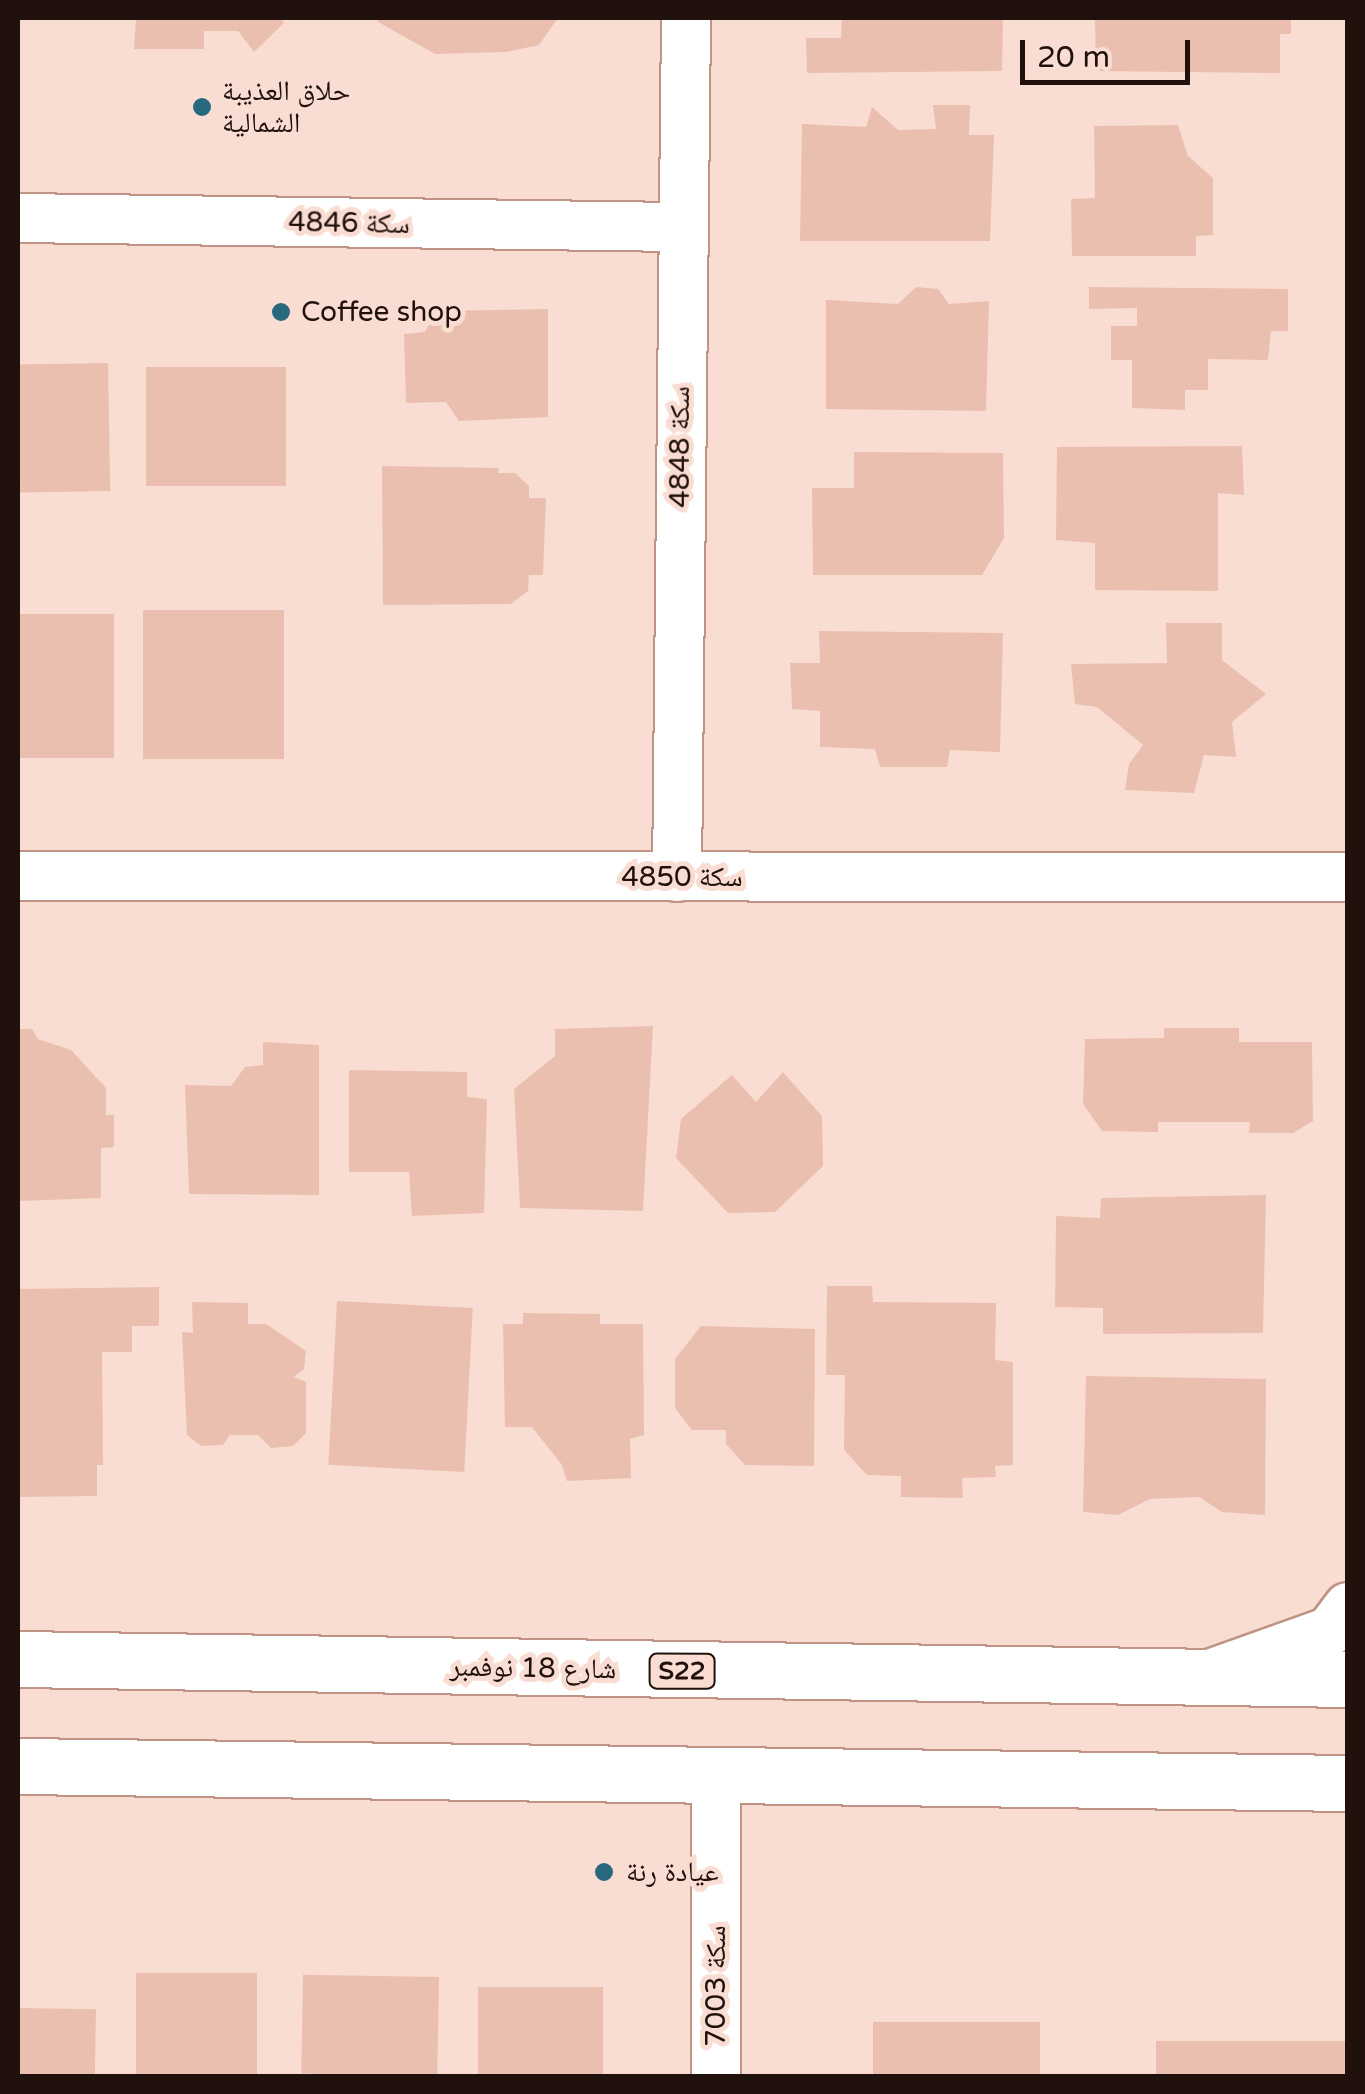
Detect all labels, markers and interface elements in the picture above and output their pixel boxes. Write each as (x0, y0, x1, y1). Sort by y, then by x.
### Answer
scale bar (1025, 20, 1195, 82)
text: 20 m (1037, 39, 1110, 76)
place label: حلاق العذيبة الشمالية (222, 74, 350, 140)
marker: حلاق العذيبة الشمالية (191, 96, 213, 118)
street label: سكة 4846 (288, 205, 410, 241)
place label: Coffee shop (301, 295, 462, 329)
marker: Coffee shop (270, 301, 292, 323)
street label: سكة 4848 (663, 386, 697, 508)
street label: سكة 4850 (621, 860, 743, 894)
street label: شارع 18 نوفمبر (449, 1650, 617, 1686)
road number: S22 (647, 1651, 717, 1691)
place label: عيادة رنة (626, 1855, 719, 1889)
marker: عيادة رنة (591, 1859, 617, 1885)
street label: سكة 7003 (699, 1925, 733, 2047)

